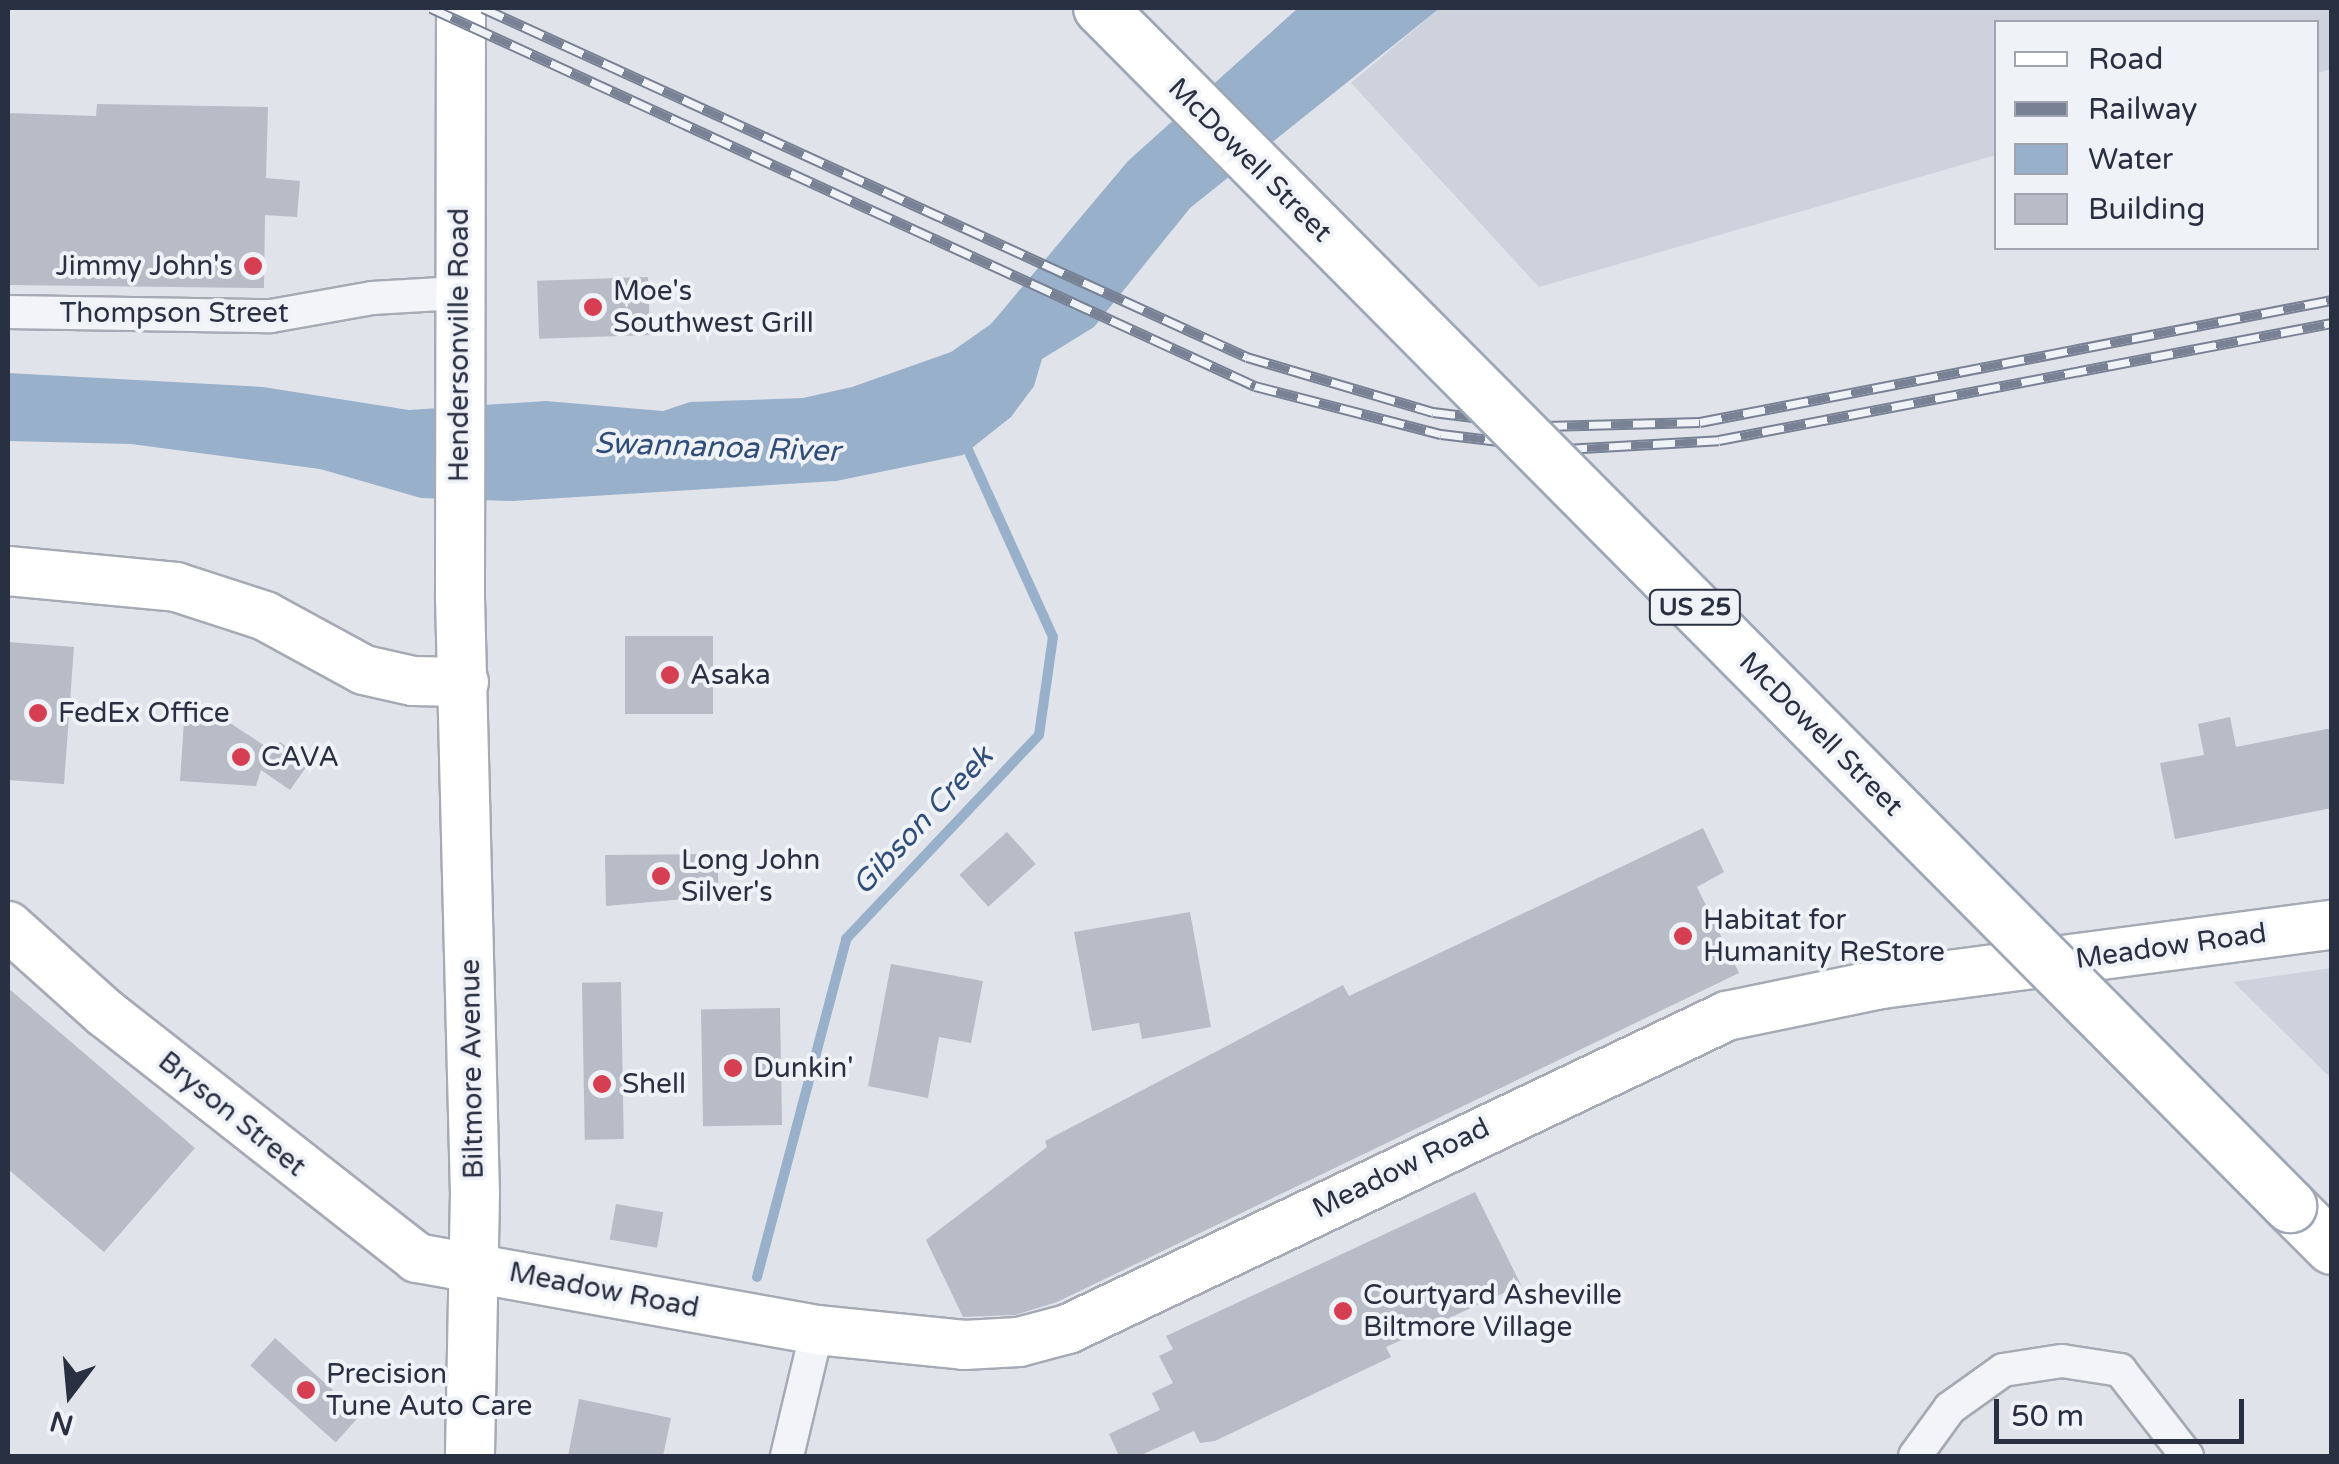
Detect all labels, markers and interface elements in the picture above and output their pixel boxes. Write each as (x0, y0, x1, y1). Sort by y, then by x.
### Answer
legend (1994, 20, 2319, 250)
text: Road (2088, 41, 2163, 78)
street label: McDowell Street (1161, 71, 1339, 249)
text: Railway (2088, 91, 2197, 128)
text: Water (2088, 141, 2173, 178)
text: Building (2088, 191, 2205, 228)
street label: Hendersonville Road (442, 208, 476, 482)
place label: Jimmy John's (56, 249, 233, 283)
marker: Jimmy John's (242, 255, 264, 277)
place label: Moe's Southwest Grill (613, 274, 814, 340)
street label: Thompson Street (59, 296, 289, 330)
marker: Moe's Southwest Grill (582, 296, 604, 318)
water label: Swannanoa River (594, 426, 840, 470)
road number: US 25 (1648, 587, 1742, 627)
street label: McDowell Street (1732, 645, 1910, 823)
place label: Asaka (690, 658, 771, 692)
marker: Asaka (659, 664, 681, 686)
place label: FedEx Office (58, 696, 230, 730)
marker: FedEx Office (27, 702, 49, 724)
water label: Gibson Creek (845, 739, 1001, 903)
place label: CAVA (261, 740, 339, 774)
marker: CAVA (230, 746, 252, 768)
place label: Long John Silver's (681, 843, 820, 909)
marker: Long John Silver's (650, 865, 672, 887)
place label: Habitat for Humanity ReStore (1703, 903, 1945, 969)
street label: Meadow Road (2073, 916, 2269, 976)
marker: Habitat for Humanity ReStore (1672, 925, 1694, 947)
street label: Biltmore Avenue (453, 959, 491, 1179)
street label: Bryson Street (152, 1044, 312, 1184)
place label: Dunkin' (753, 1051, 853, 1085)
marker: Dunkin' (722, 1057, 744, 1079)
place label: Shell (622, 1067, 686, 1101)
marker: Shell (591, 1073, 613, 1095)
street label: Meadow Road (1307, 1111, 1495, 1225)
street label: Meadow Road (506, 1255, 702, 1325)
place label: Courtyard Asheville Biltmore Village (1363, 1278, 1622, 1344)
marker: Courtyard Asheville Biltmore Village (1332, 1300, 1354, 1322)
north arrow (20, 1344, 120, 1444)
place label: Precision Tune Auto Care (326, 1357, 532, 1423)
marker: Precision Tune Auto Care (295, 1379, 317, 1401)
scale bar (1999, 1379, 2249, 1441)
text: 50 m (2011, 1398, 2084, 1435)
text: N (46, 1403, 77, 1442)

